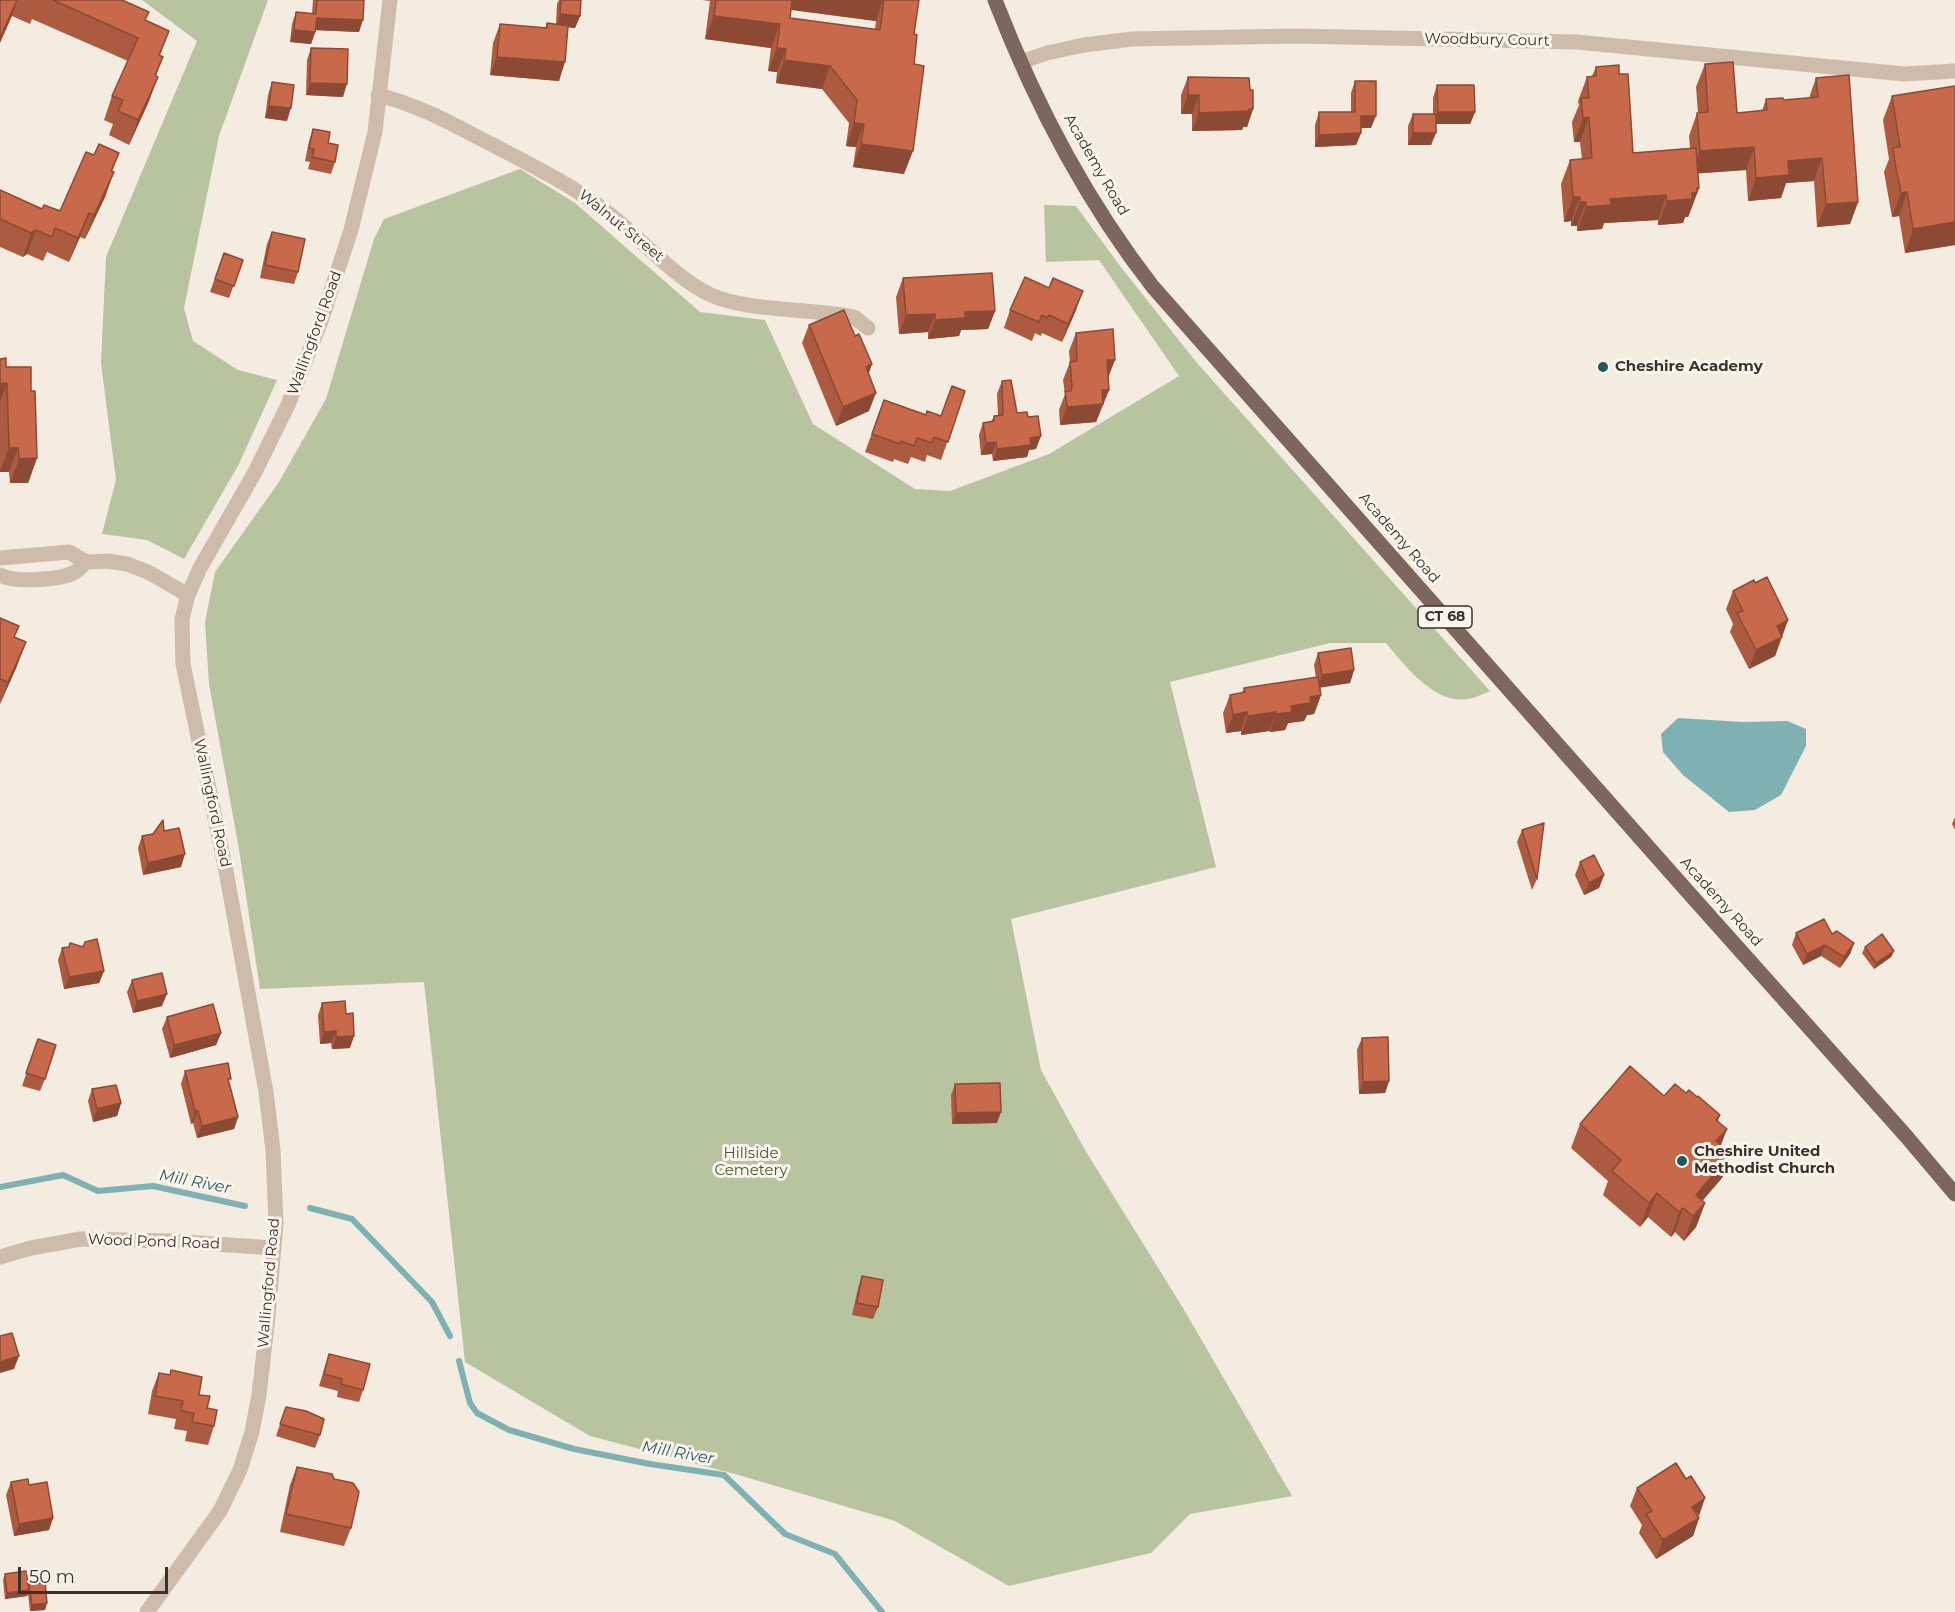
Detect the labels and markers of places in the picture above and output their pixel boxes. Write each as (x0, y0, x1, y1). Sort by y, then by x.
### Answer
place label: Cheshire Academy (1615, 358, 1763, 376)
marker: Cheshire Academy (1596, 360, 1610, 374)
place label: Cheshire United Methodist Church (1694, 1143, 1835, 1178)
marker: Cheshire United Methodist Church (1675, 1154, 1689, 1168)

